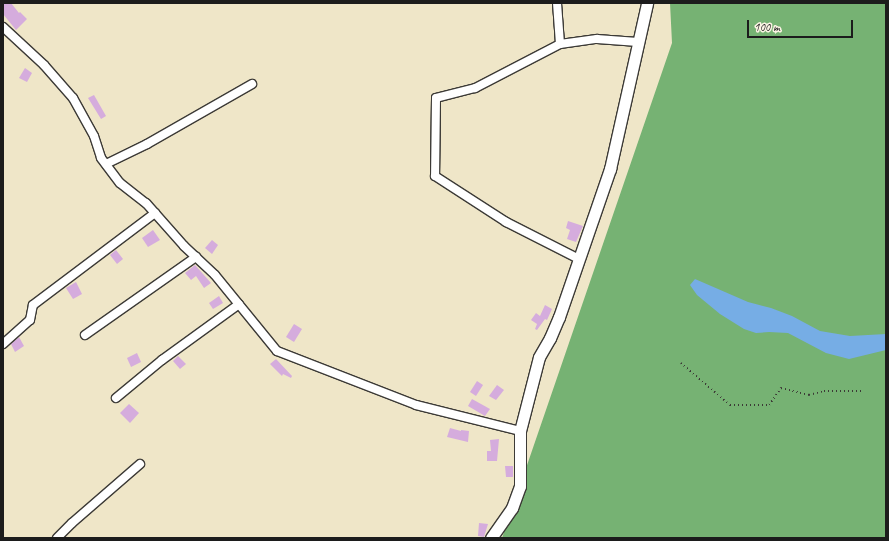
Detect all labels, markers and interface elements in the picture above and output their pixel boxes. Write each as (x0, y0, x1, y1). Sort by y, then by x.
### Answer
scale bar (749, 12, 855, 38)
text: 100 m (754, 19, 780, 35)

